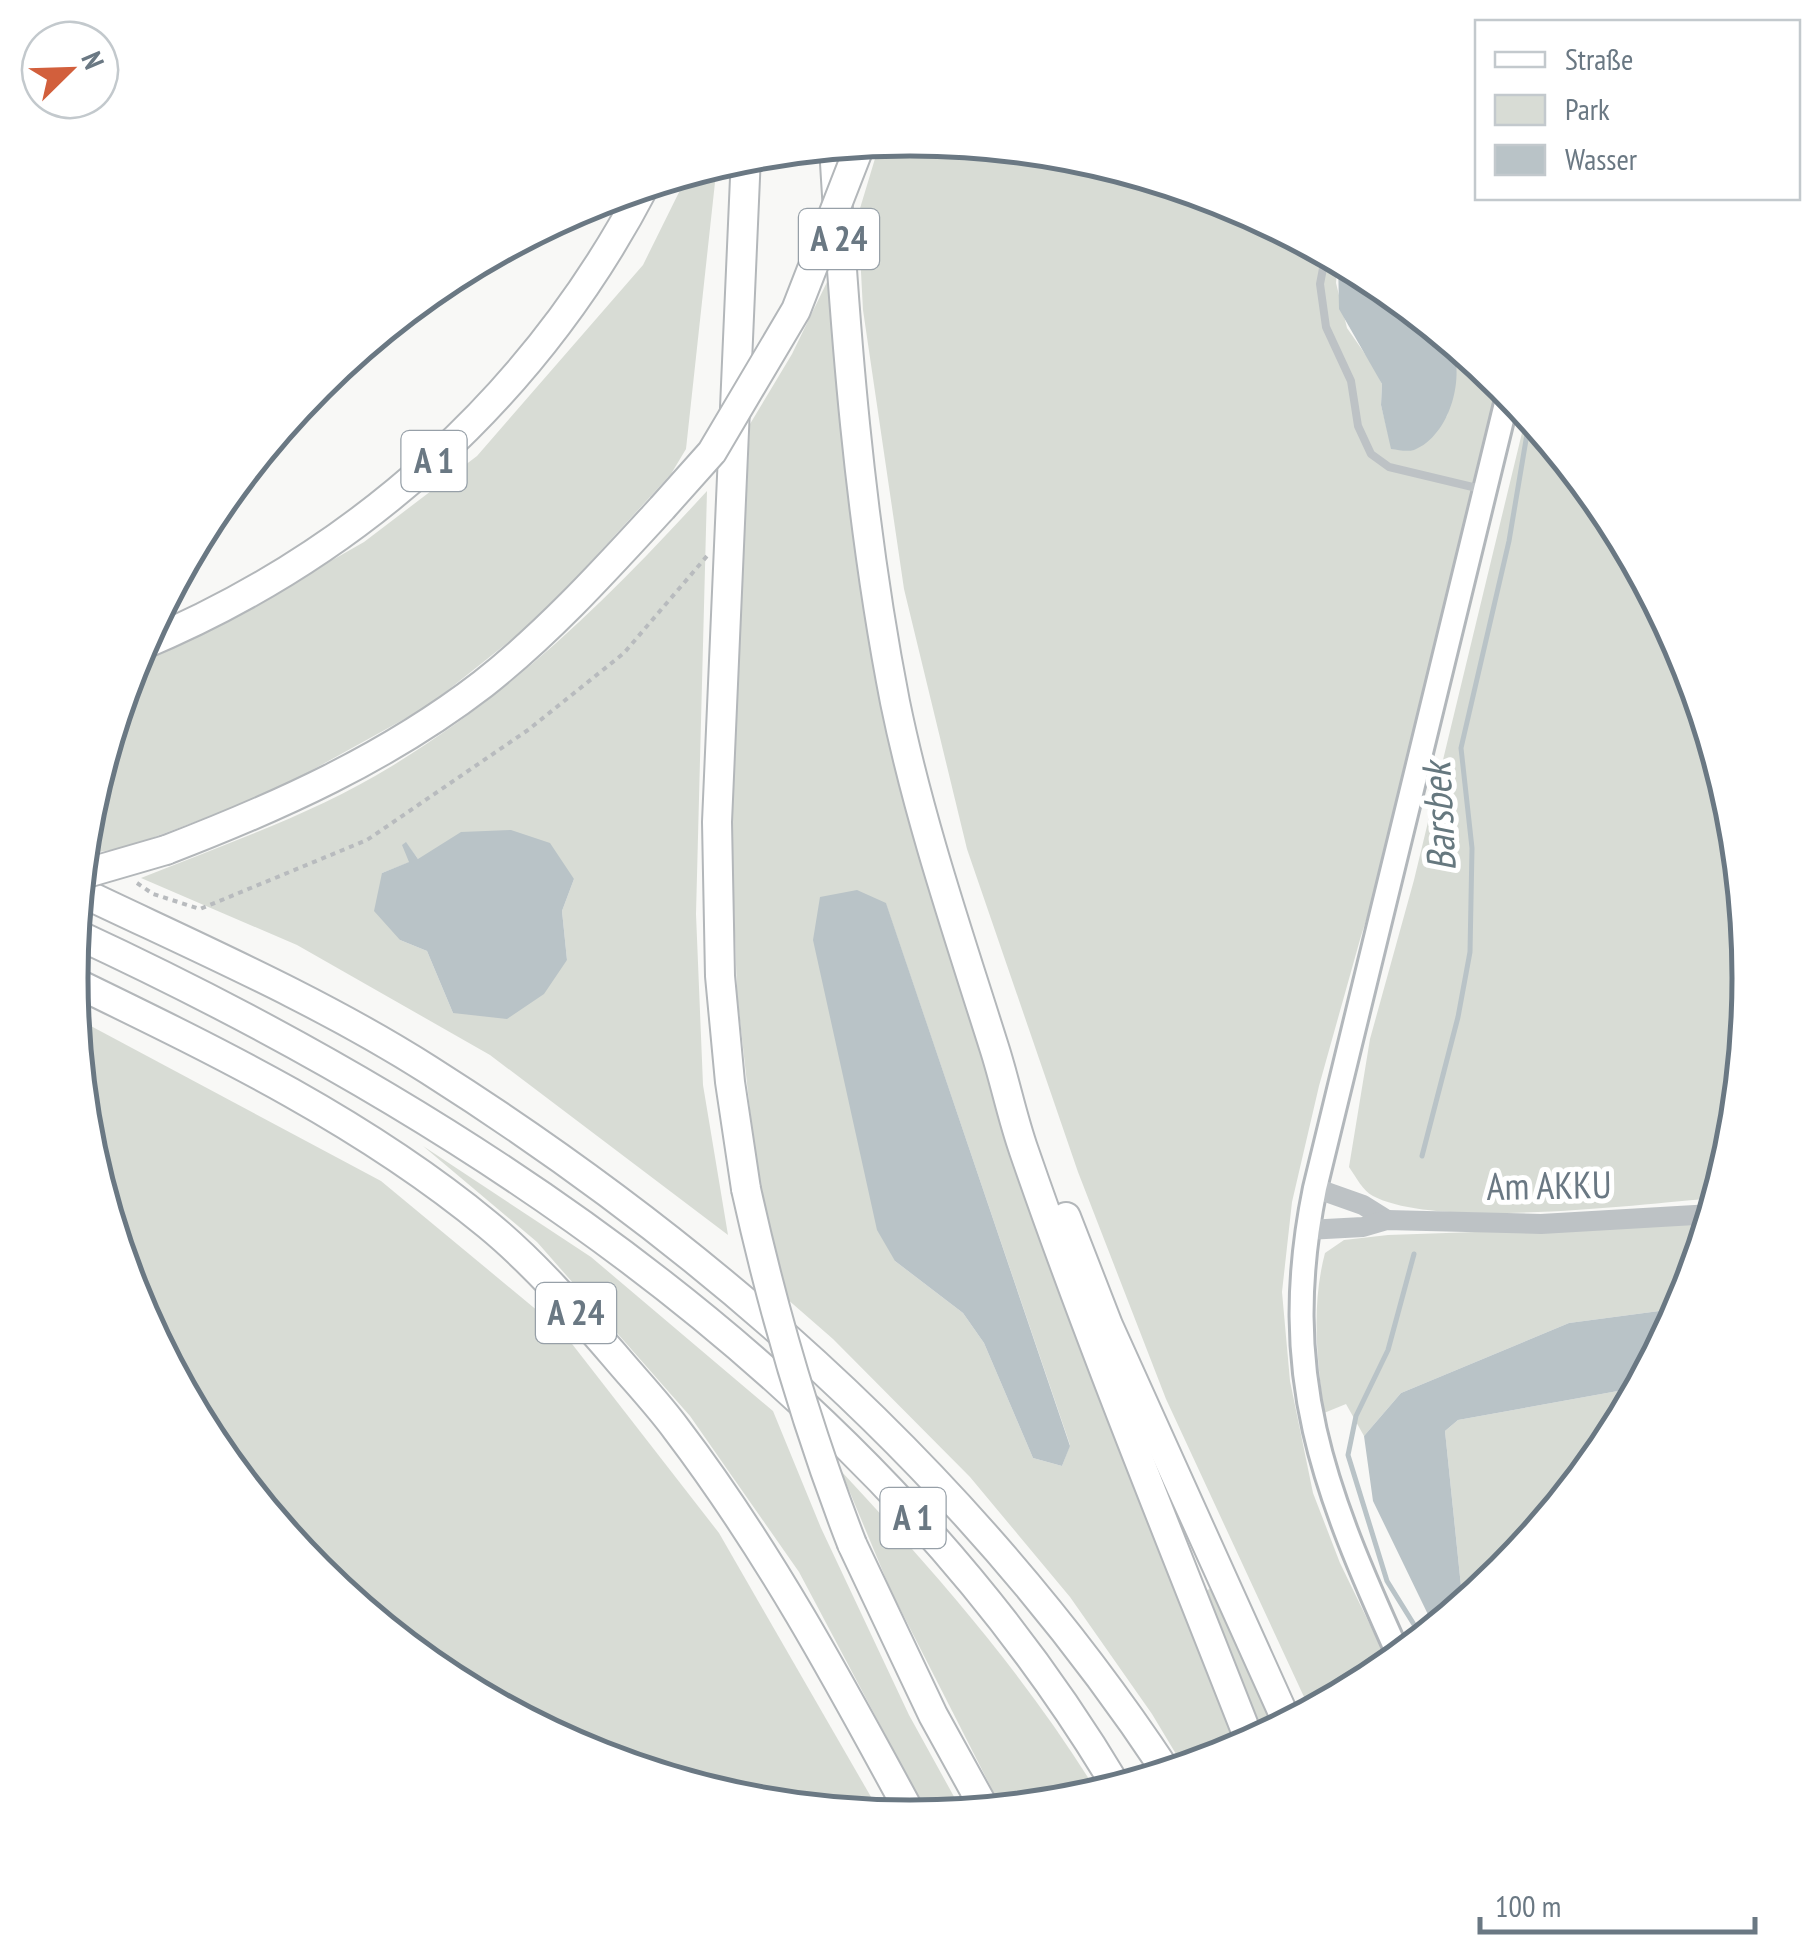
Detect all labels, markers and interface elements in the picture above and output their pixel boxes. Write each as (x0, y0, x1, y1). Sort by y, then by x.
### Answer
north arrow (20, 20, 120, 120)
legend (1475, 20, 1800, 200)
text: Straße (1565, 39, 1633, 78)
text: N (73, 46, 113, 74)
text: Park (1565, 89, 1610, 128)
text: Wasser (1565, 139, 1638, 178)
road number: A 24 (799, 209, 879, 269)
road number: A 1 (402, 431, 466, 491)
water label: Barsbek (1409, 757, 1467, 873)
street label: Am AKKU (1486, 1159, 1612, 1210)
road number: A 24 (536, 1283, 616, 1343)
road number: A 1 (880, 1488, 946, 1548)
scale bar (1480, 1872, 1755, 1934)
text: 100 m (1495, 1886, 1561, 1925)

